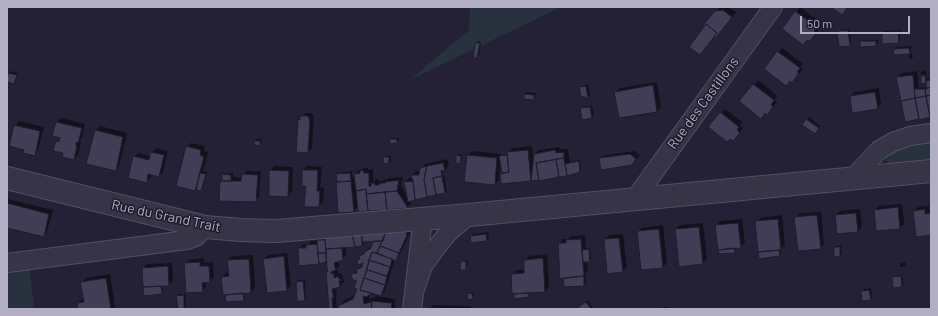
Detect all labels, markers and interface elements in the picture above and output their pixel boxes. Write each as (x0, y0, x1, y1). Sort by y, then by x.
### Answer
scale bar (802, 8, 912, 34)
text: 50 m (807, 16, 832, 30)
street label: Rue des Castillons (664, 54, 742, 152)
street label: Rue du Grand Trait (110, 196, 222, 236)

